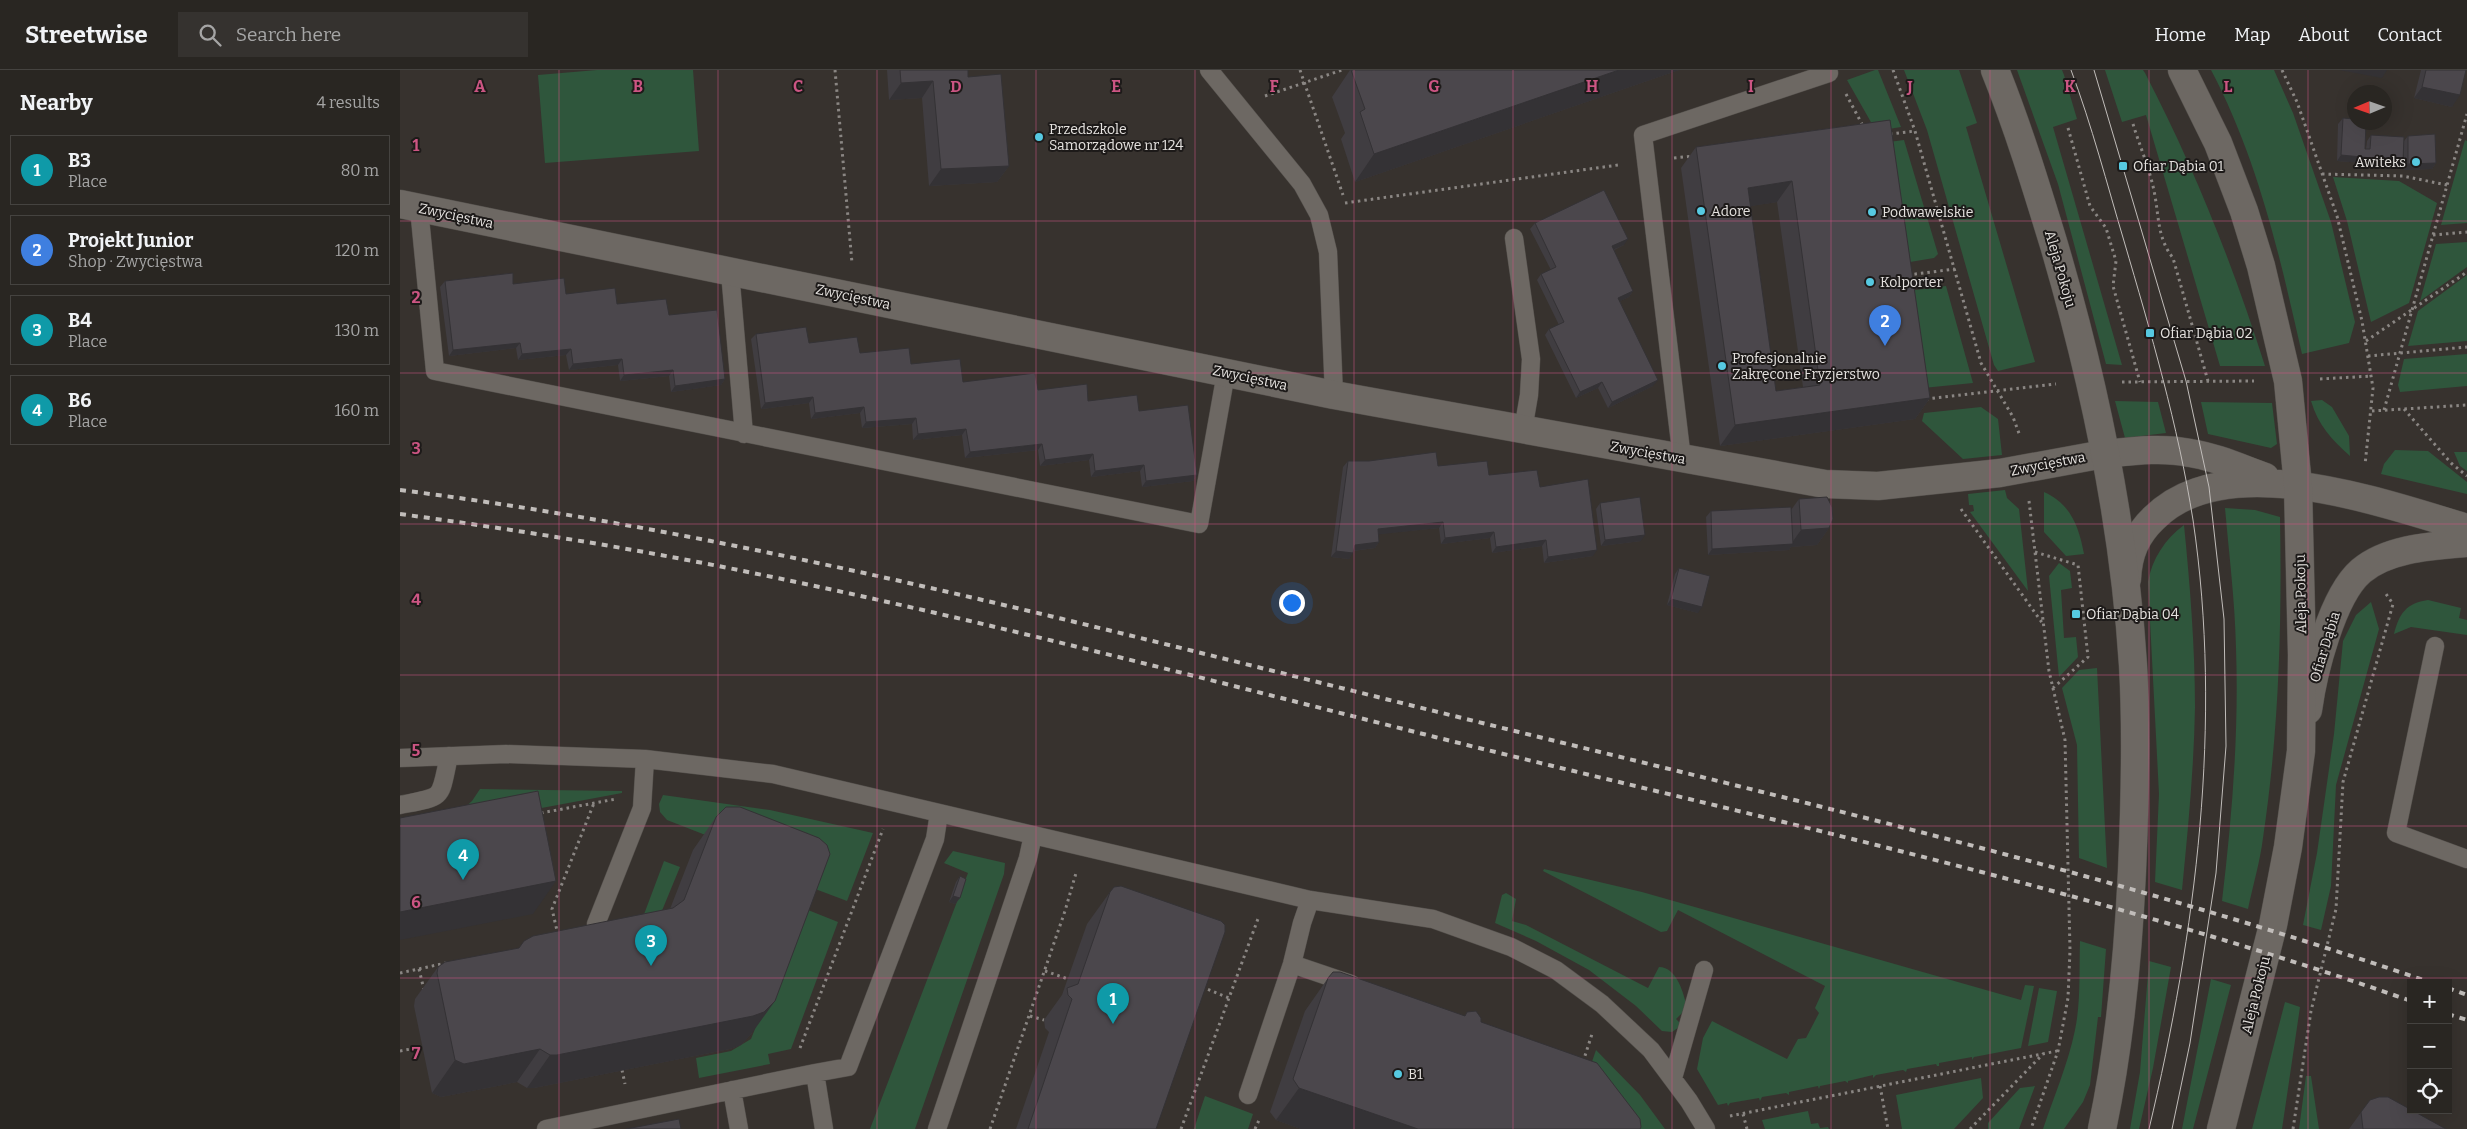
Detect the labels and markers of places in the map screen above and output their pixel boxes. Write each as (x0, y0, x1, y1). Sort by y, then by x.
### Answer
place label: Przedszkole Samorządowe nr 124 (1049, 121, 1184, 154)
marker: Przedszkole Samorządowe nr 124 (1033, 131, 1045, 143)
place label: Awiteks (2355, 154, 2406, 171)
marker: Awiteks (2410, 156, 2422, 168)
place label: Ofiar Dąbia 01 (2133, 158, 2224, 175)
marker: Ofiar Dąbia 01 (2117, 160, 2129, 172)
place label: Adore (1711, 203, 1751, 220)
place label: Podwawelskie (1882, 204, 1973, 221)
marker: Adore (1695, 205, 1707, 217)
marker: Podwawelskie (1866, 206, 1878, 218)
place label: Kolporter (1880, 274, 1943, 291)
marker: Kolporter (1864, 276, 1876, 288)
pin: 2 (1869, 305, 1901, 346)
place label: Ofiar Dąbia 02 (2160, 325, 2252, 342)
marker: Ofiar Dąbia 02 (2144, 327, 2156, 339)
place label: Profesjonalnie Zakręcone Fryzjerstwo (1732, 350, 1880, 383)
marker: Profesjonalnie Zakręcone Fryzjerstwo (1716, 360, 1728, 372)
place label: Ofiar Dąbia 04 (2086, 606, 2179, 623)
marker: Ofiar Dąbia 04 (2070, 608, 2082, 620)
pin: 4 (447, 839, 479, 880)
pin: 3 (635, 925, 667, 966)
pin: 1 (1097, 983, 1129, 1024)
place label: B1 (1408, 1066, 1423, 1083)
marker: B1 (1392, 1068, 1404, 1080)

